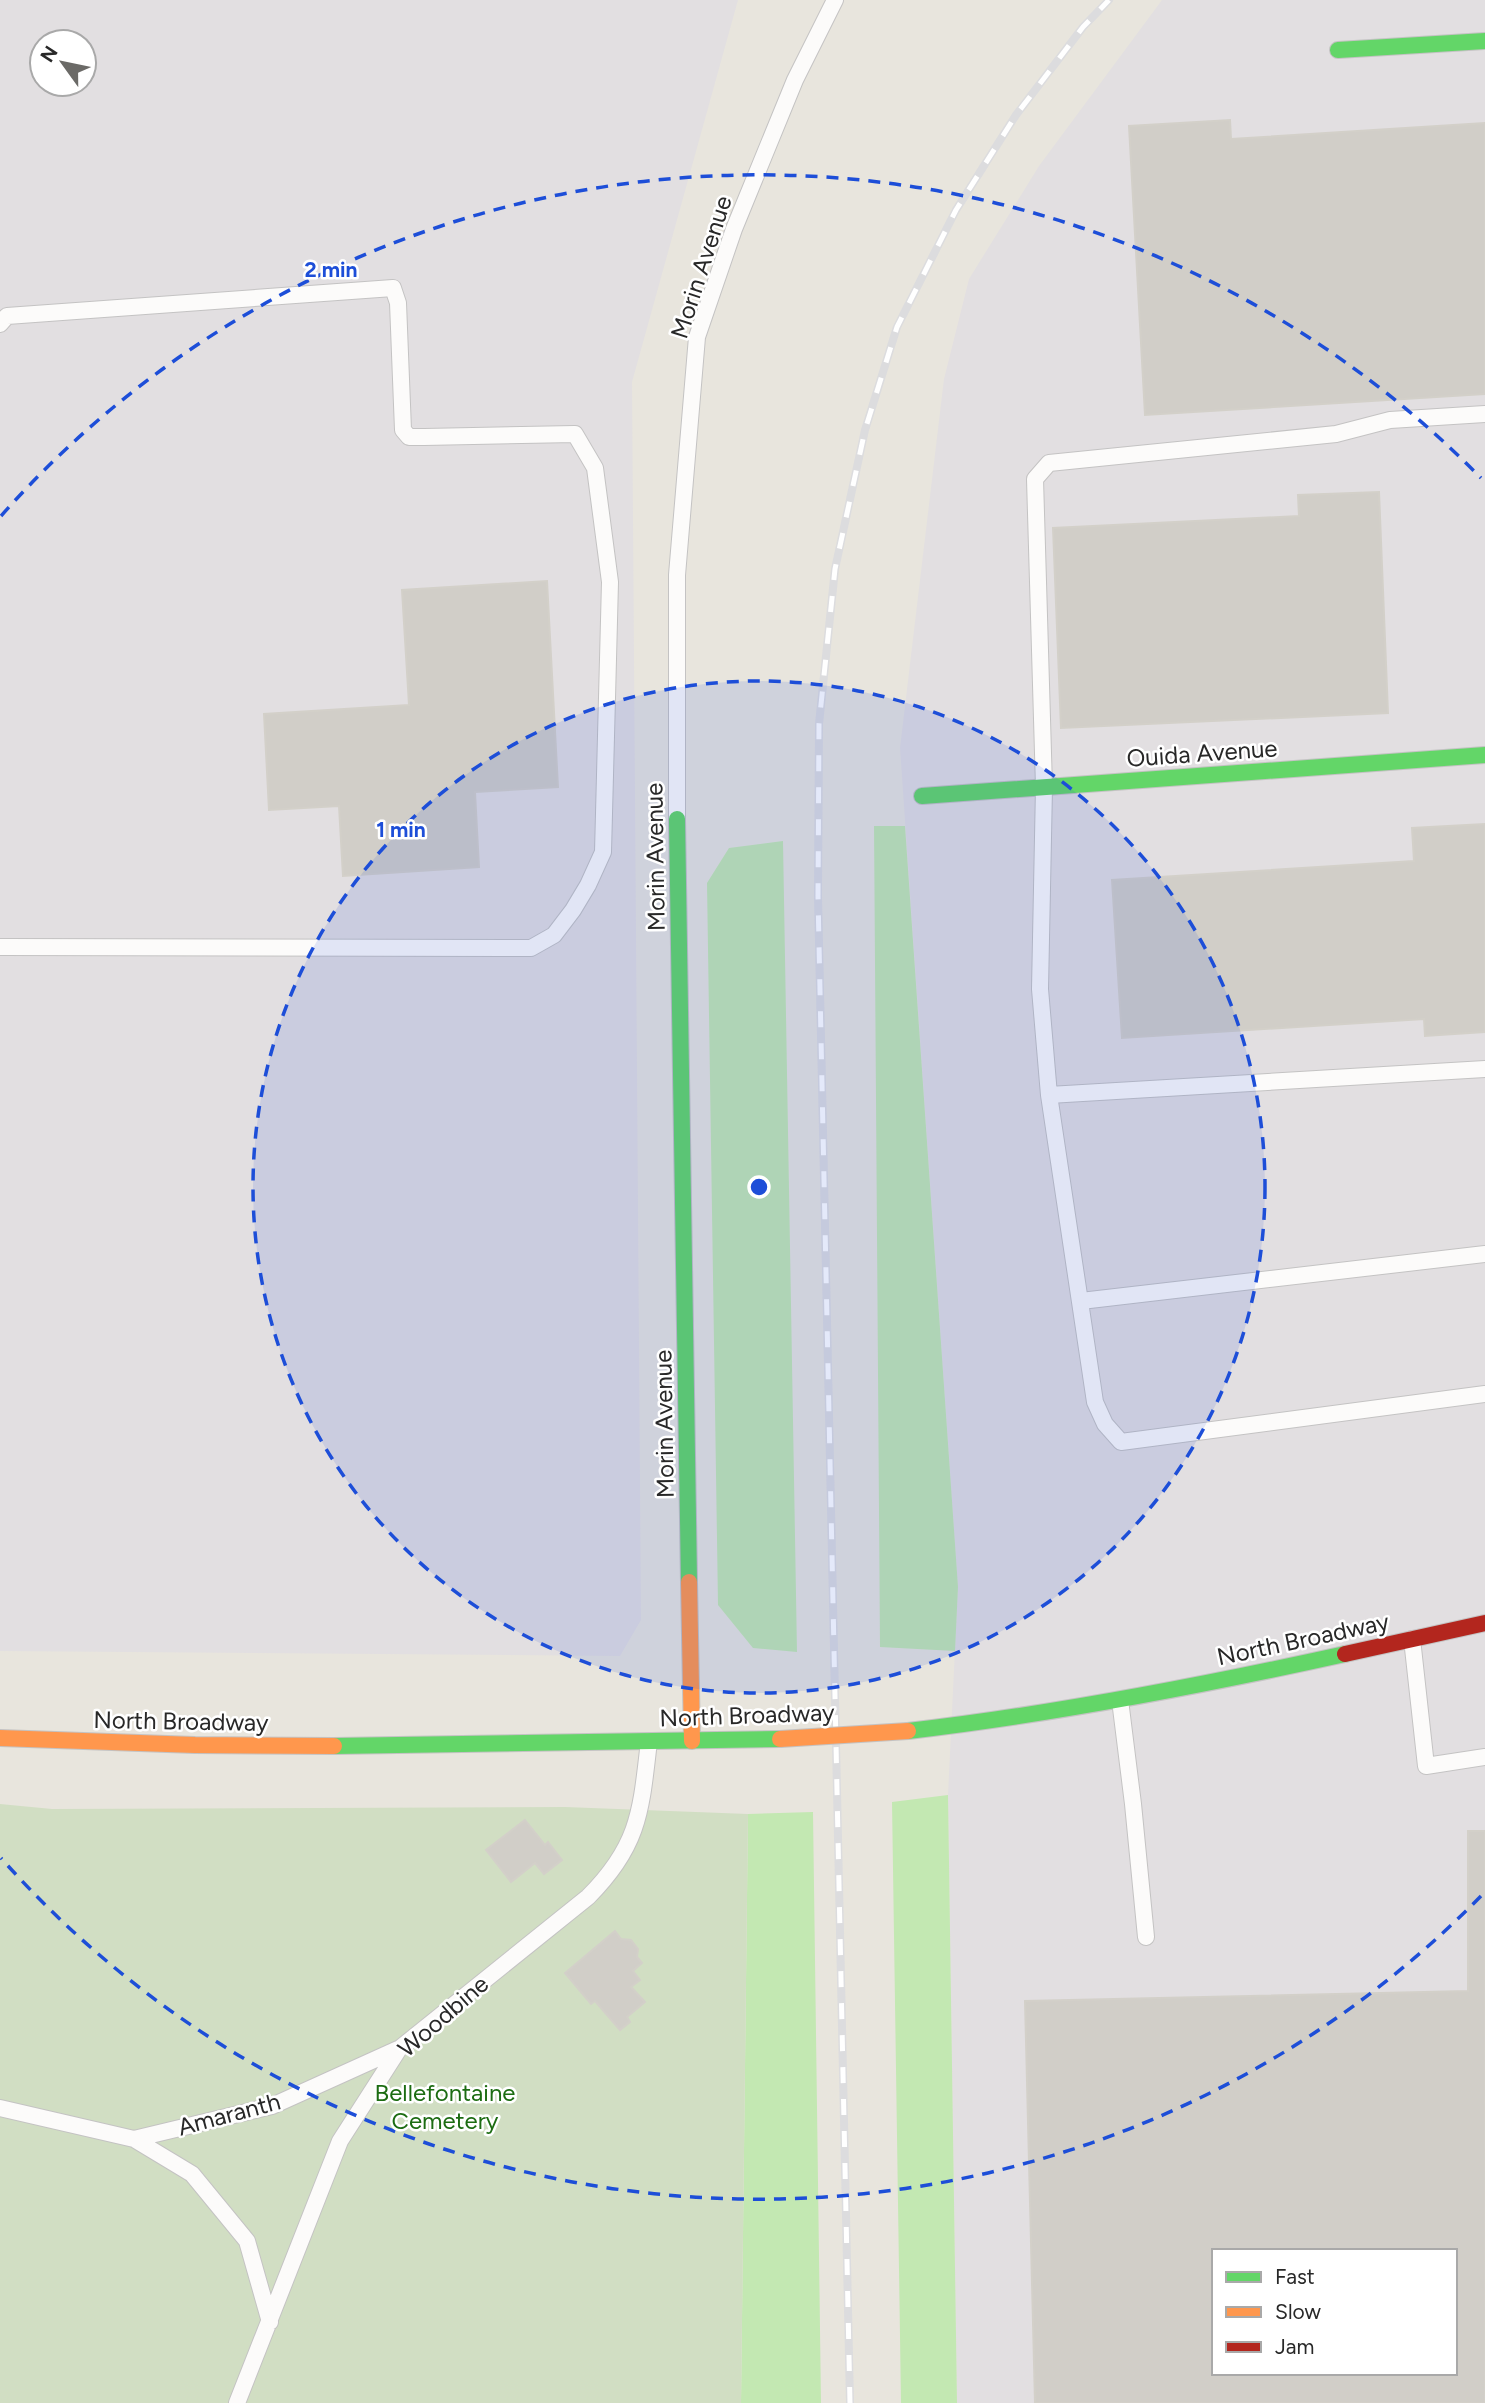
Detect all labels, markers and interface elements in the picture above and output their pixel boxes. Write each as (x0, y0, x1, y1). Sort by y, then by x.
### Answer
north arrow (28, 28, 98, 98)
text: N (36, 42, 63, 66)
street label: Morin Avenue (664, 192, 738, 342)
text: 2 min (305, 257, 357, 282)
street label: Ouida Avenue (1126, 733, 1278, 773)
street label: Morin Avenue (639, 783, 671, 931)
text: 1 min (376, 817, 426, 842)
centre of rings (747, 1175, 771, 1199)
street label: Morin Avenue (648, 1350, 680, 1498)
street label: North Broadway (1214, 1607, 1392, 1671)
street label: North Broadway (659, 1697, 835, 1733)
street label: North Broadway (93, 1705, 269, 1737)
street label: Woodbine (392, 1969, 494, 2063)
park label: Bellefontaine Cemetery (375, 2078, 515, 2135)
street label: Amaranth (174, 2086, 284, 2142)
legend (1212, 2249, 1457, 2375)
text: Fast (1275, 2264, 1315, 2289)
text: Slow (1275, 2299, 1321, 2324)
text: Jam (1275, 2334, 1314, 2359)

